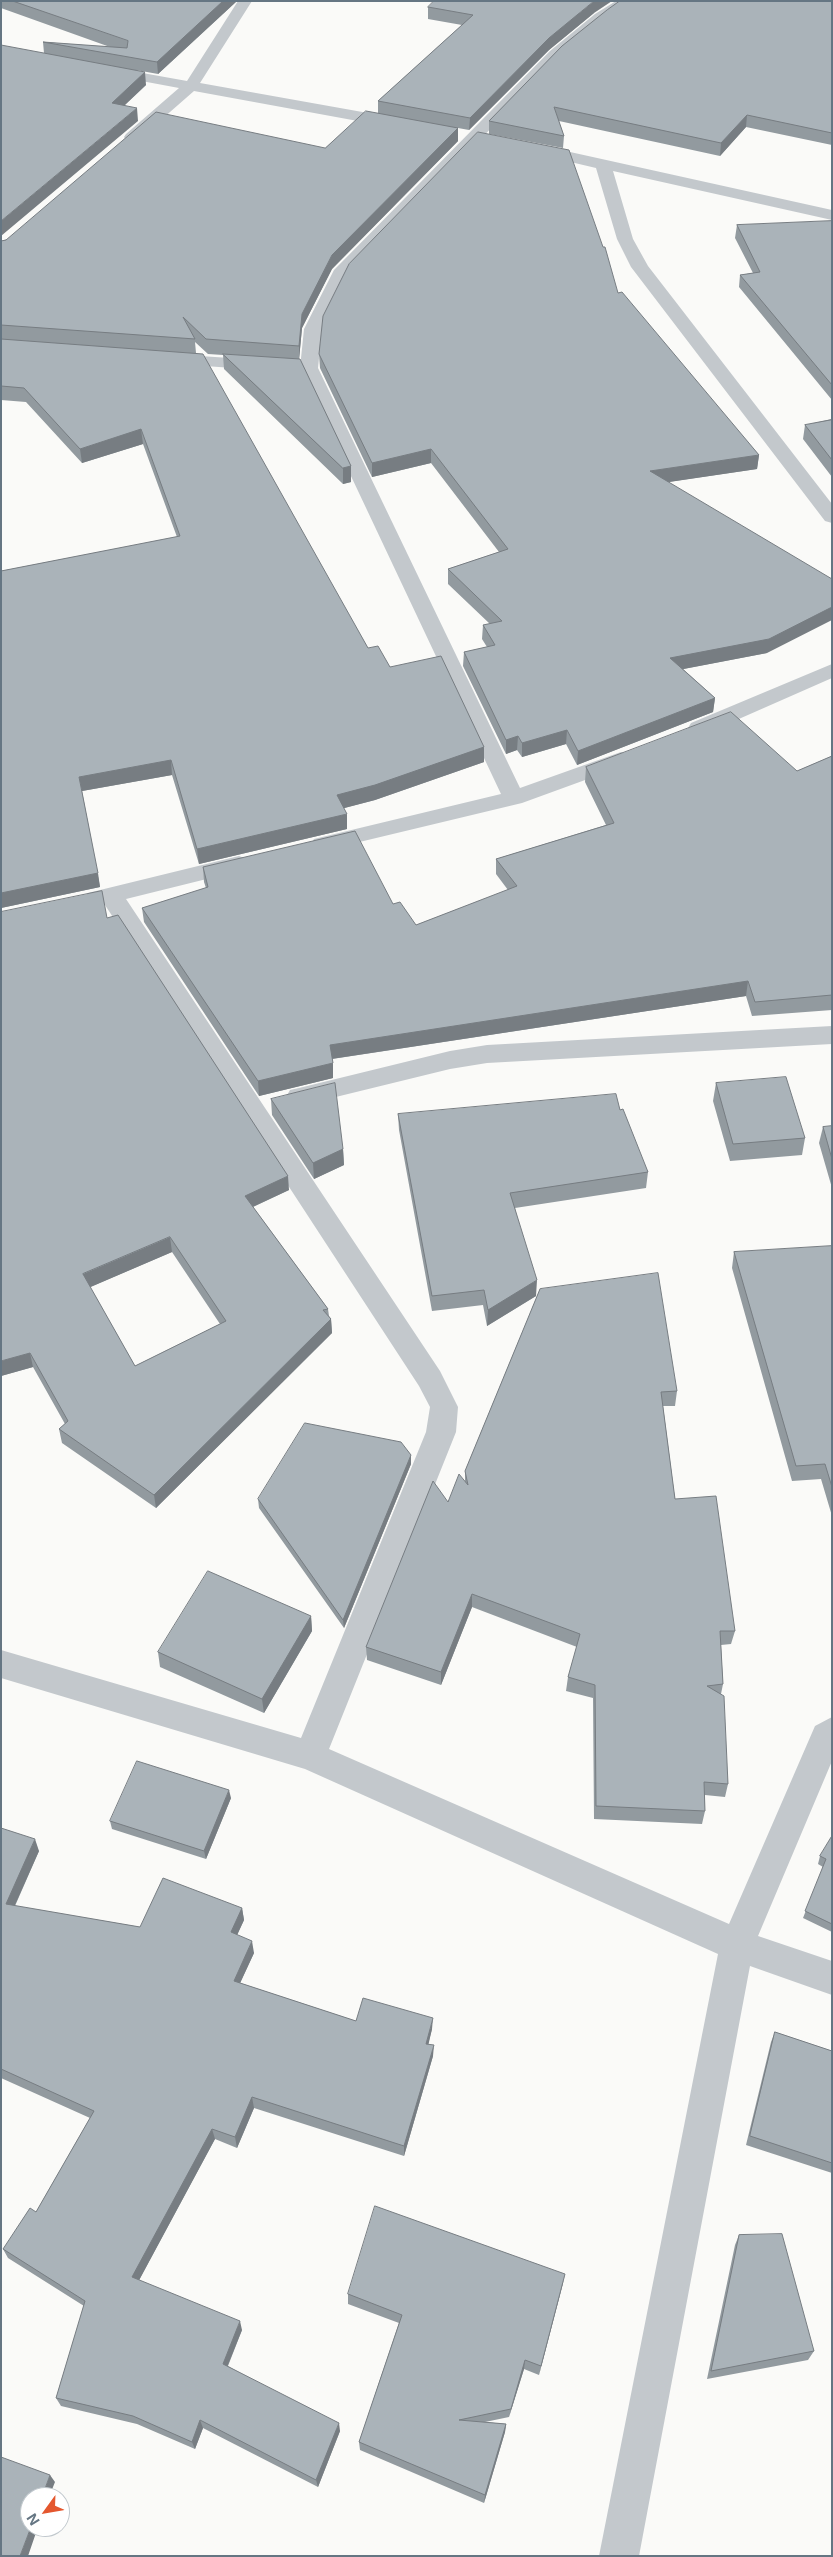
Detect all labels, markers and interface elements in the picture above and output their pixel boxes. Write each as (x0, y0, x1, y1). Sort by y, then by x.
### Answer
north arrow (20, 2487, 70, 2537)
text: N (23, 2511, 43, 2529)

